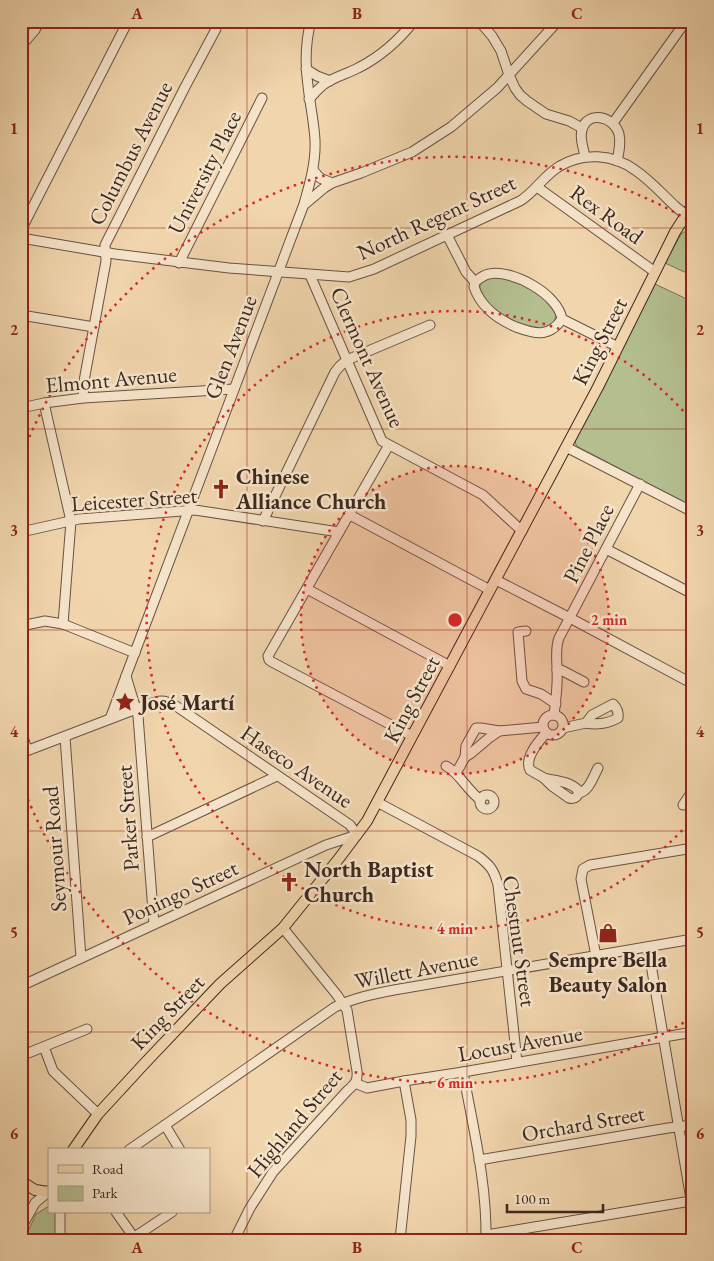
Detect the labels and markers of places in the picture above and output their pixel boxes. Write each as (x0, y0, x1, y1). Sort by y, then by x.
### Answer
place label: Chinese Alliance Church (235, 462, 386, 516)
church icon: Chinese Alliance Church (210, 478, 232, 500)
centre of rings (446, 611, 464, 629)
place label: José Martí (138, 688, 235, 717)
place icon: José Martí (114, 691, 136, 713)
place label: North Baptist Church (304, 855, 434, 909)
church icon: North Baptist Church (278, 871, 300, 893)
shop icon: Sempre Bella Beauty Salon (597, 922, 619, 944)
place label: Sempre Bella Beauty Salon (549, 945, 668, 999)

